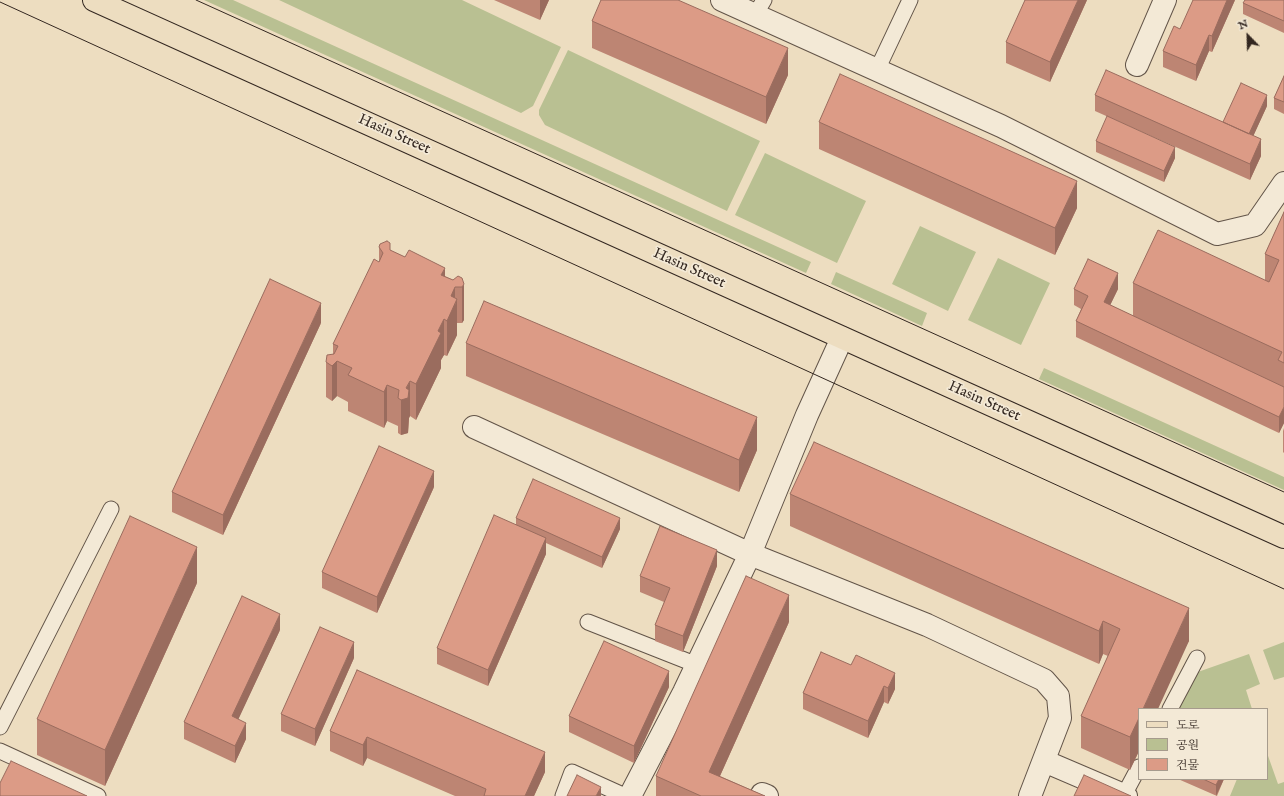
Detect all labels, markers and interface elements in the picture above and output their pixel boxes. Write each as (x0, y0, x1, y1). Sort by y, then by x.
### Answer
north arrow (1228, 16, 1268, 56)
text: N (1236, 17, 1250, 33)
street label: Hasin Street (355, 111, 433, 159)
street label: Hasin Street (650, 245, 728, 293)
street label: Hasin Street (945, 378, 1023, 426)
legend (1138, 708, 1268, 780)
text: 도로 (1176, 718, 1199, 733)
text: 공원 (1176, 738, 1199, 753)
text: 건물 (1176, 758, 1199, 773)

